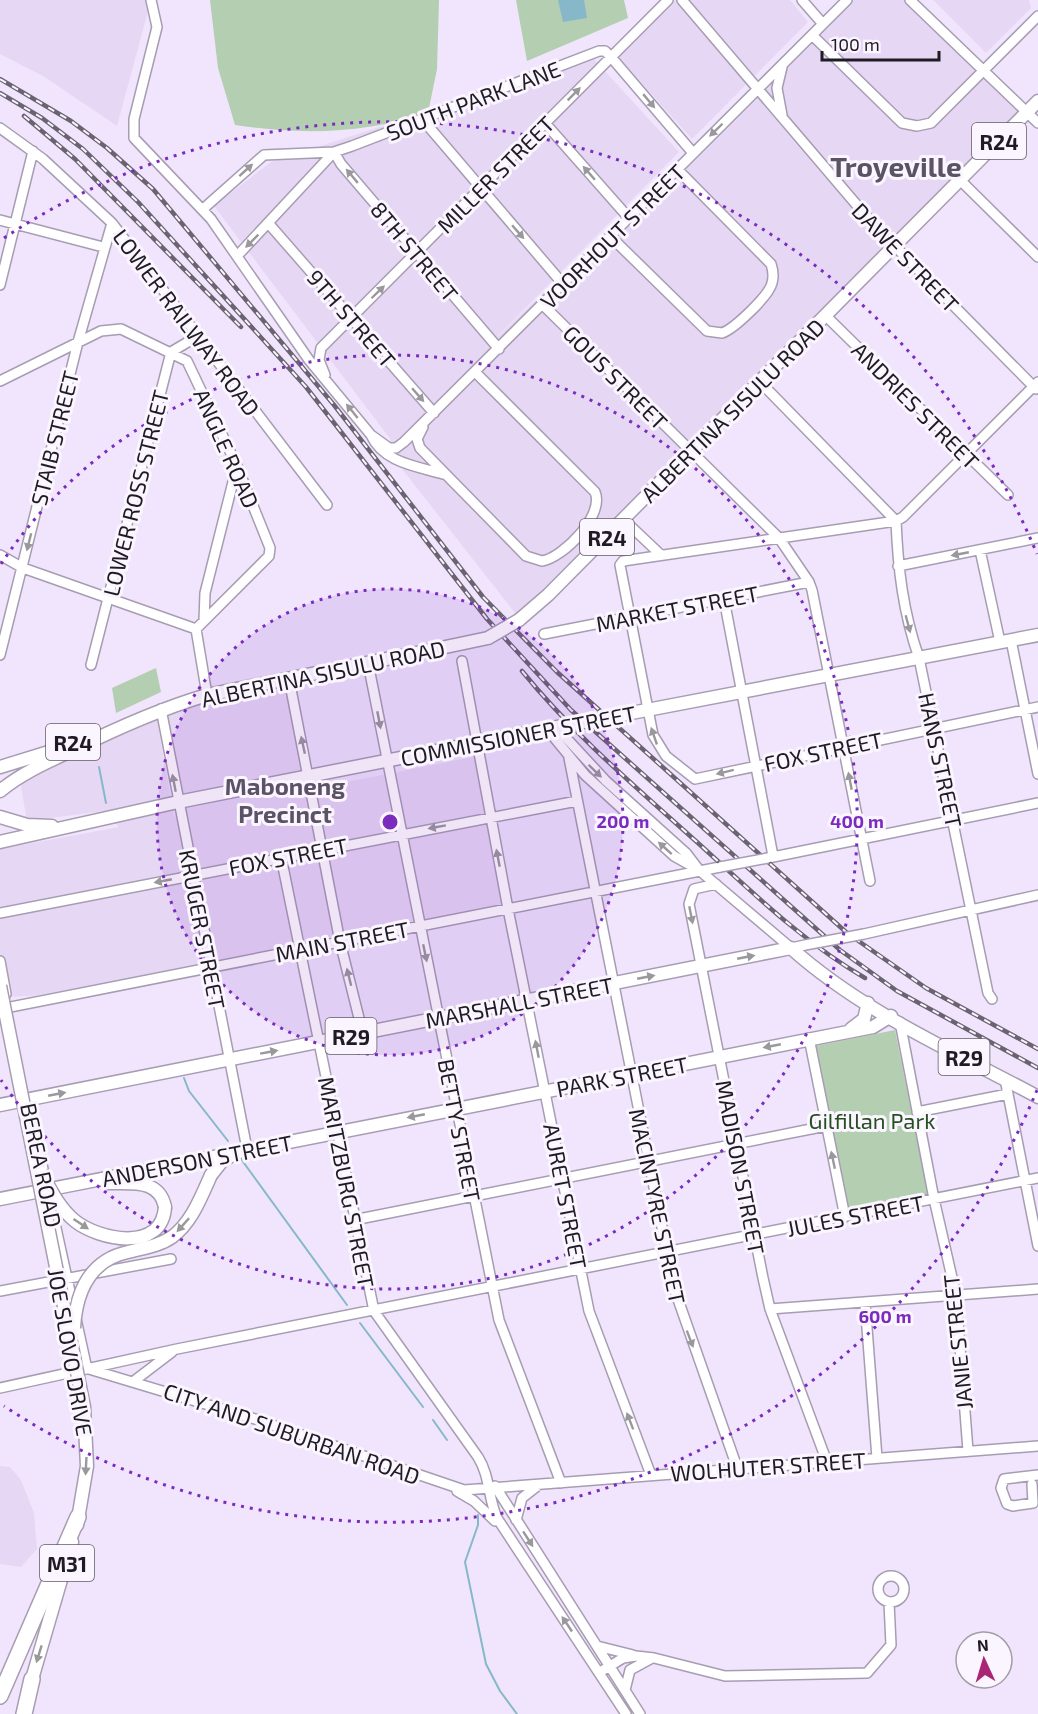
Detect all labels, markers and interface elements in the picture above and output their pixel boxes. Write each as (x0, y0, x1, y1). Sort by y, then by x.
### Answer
scale bar (822, 24, 939, 62)
text: 100 m (831, 33, 880, 55)
street label: SOUTH PARK LANE (382, 55, 564, 145)
one-way arrow (567, 87, 581, 101)
one-way arrow (643, 93, 656, 109)
street label: MILLER STREET (431, 110, 559, 238)
one-way arrow (710, 123, 724, 137)
road number: R24 (972, 123, 1026, 159)
district label: Troyeville (830, 149, 962, 183)
street label: VOORHOUT STREET (534, 158, 690, 314)
one-way arrow (239, 163, 254, 177)
one-way arrow (583, 166, 596, 181)
one-way arrow (346, 169, 358, 184)
street label: 8TH STREET (366, 196, 464, 306)
street label: DAWE STREET (847, 197, 965, 317)
street label: LOWER RAILWAY ROAD (108, 224, 266, 420)
one-way arrow (512, 225, 525, 240)
one-way arrow (245, 234, 259, 249)
street label: 9TH STREET (302, 264, 402, 372)
one-way arrow (370, 285, 385, 299)
street label: ALBERTINA SISULU ROAD (635, 313, 829, 507)
street label: GOUS STREET (559, 320, 674, 435)
street label: ANDRIES STREET (847, 336, 985, 474)
street label: STAIB STREET (25, 368, 83, 508)
street label: ANGLE ROAD (189, 384, 265, 512)
street label: LOWER ROSS STREET (97, 387, 173, 599)
one-way arrow (411, 387, 424, 402)
one-way arrow (345, 403, 358, 419)
road number: R24 (580, 519, 634, 555)
one-way arrow (23, 533, 33, 551)
one-way arrow (950, 550, 969, 559)
street label: MARKET STREET (593, 579, 761, 637)
one-way arrow (904, 615, 913, 633)
street label: ALBERTINA SISULU ROAD (199, 634, 447, 712)
street label: HANS STREET (914, 690, 968, 830)
street label: COMMISSIONER STREET (398, 699, 638, 771)
one-way arrow (375, 711, 384, 730)
road number: R24 (46, 724, 100, 760)
one-way arrow (649, 726, 659, 744)
street label: FOX STREET (761, 726, 885, 776)
one-way arrow (298, 735, 307, 754)
one-way arrow (588, 763, 602, 777)
one-way arrow (716, 768, 734, 778)
district label: Maboneng Precinct (225, 771, 345, 828)
one-way arrow (845, 771, 855, 790)
one-way arrow (169, 773, 178, 792)
text: 200 m (597, 810, 649, 832)
text: 400 m (830, 810, 884, 832)
centre of rings (380, 812, 400, 832)
one-way arrow (427, 823, 446, 832)
street label: FOX STREET (226, 832, 350, 880)
one-way arrow (659, 842, 673, 856)
street label: KRUGER STREET (175, 847, 231, 1011)
one-way arrow (493, 848, 502, 867)
one-way arrow (153, 877, 172, 886)
one-way arrow (687, 906, 696, 925)
street label: MAIN STREET (273, 915, 411, 967)
one-way arrow (421, 944, 430, 963)
one-way arrow (737, 952, 756, 961)
one-way arrow (344, 968, 353, 986)
street label: MARSHALL STREET (423, 971, 615, 1033)
one-way arrow (637, 972, 656, 981)
road number: R29 (326, 1018, 376, 1054)
road number: R29 (938, 1039, 990, 1075)
one-way arrow (532, 1040, 541, 1059)
one-way arrow (762, 1042, 781, 1051)
one-way arrow (260, 1047, 279, 1056)
street label: PARK STREET (554, 1050, 690, 1101)
street label: BETTY STREET (433, 1057, 487, 1204)
street label: MARITZBURG STREET (314, 1074, 380, 1290)
street label: MADISON STREET (711, 1078, 771, 1257)
one-way arrow (48, 1089, 67, 1098)
street label: BEREA ROAD (16, 1100, 68, 1230)
street label: MACINTYRE STREET (625, 1106, 691, 1306)
park label: Gilfillan Park (809, 1107, 935, 1133)
one-way arrow (406, 1112, 425, 1121)
street label: AURET STREET (539, 1121, 593, 1271)
street label: ANDERSON STREET (100, 1129, 295, 1191)
one-way arrow (828, 1150, 837, 1169)
street label: JULES STREET (784, 1189, 926, 1241)
one-way arrow (72, 1218, 89, 1229)
one-way arrow (176, 1218, 190, 1233)
street label: JOE SLOVO DRIVE (43, 1266, 99, 1438)
street label: JANIE STREET (937, 1273, 977, 1411)
text: 600 m (858, 1305, 912, 1327)
one-way arrow (686, 1330, 696, 1348)
street label: CITY AND SUBURBAN ROAD (160, 1377, 424, 1489)
one-way arrow (625, 1411, 635, 1429)
street label: WOLHUTER STREET (669, 1446, 867, 1486)
one-way arrow (81, 1456, 91, 1475)
one-way arrow (522, 1531, 533, 1547)
road number: M31 (40, 1545, 94, 1581)
one-way arrow (561, 1617, 573, 1633)
north arrow (954, 1630, 1014, 1690)
text: N (976, 1635, 989, 1654)
one-way arrow (34, 1645, 44, 1663)

